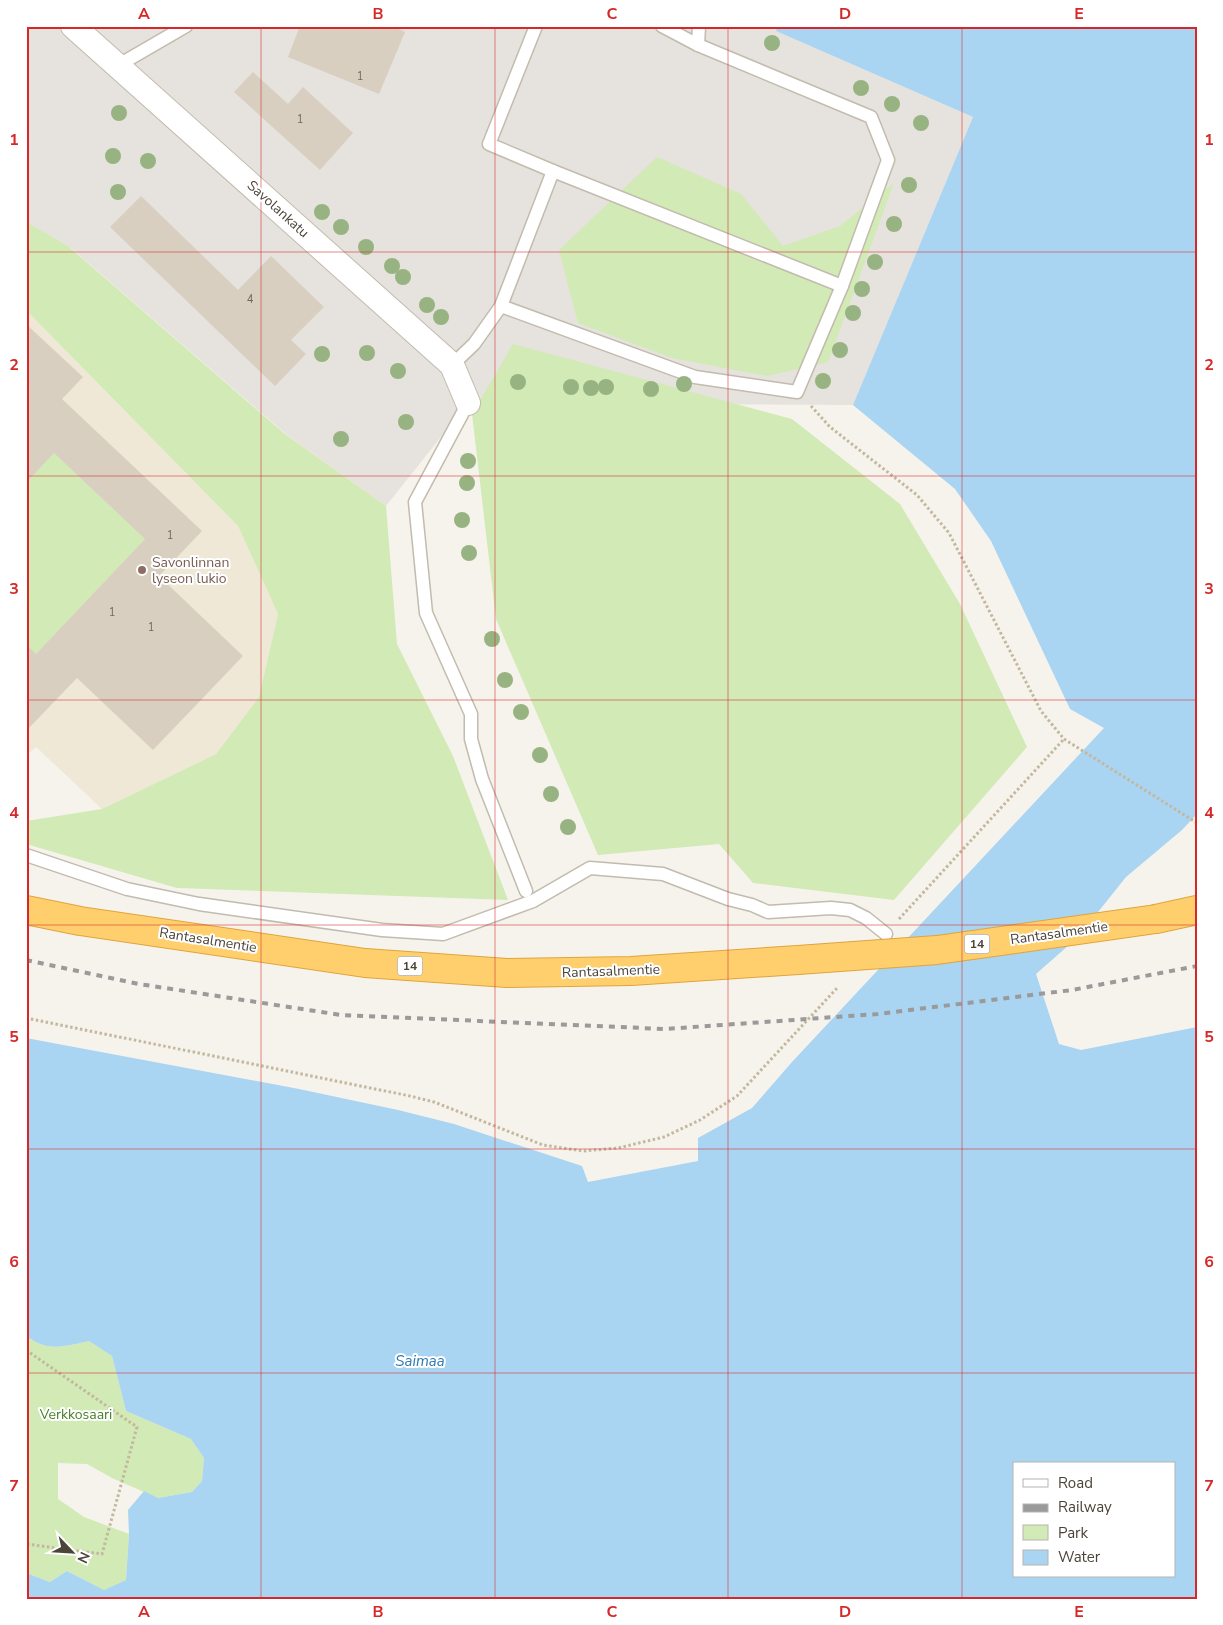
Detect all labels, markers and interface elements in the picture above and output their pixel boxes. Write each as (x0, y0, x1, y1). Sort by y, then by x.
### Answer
text: A (138, 3, 150, 25)
text: B (372, 3, 384, 25)
text: C (607, 3, 618, 25)
text: D (839, 3, 851, 25)
text: E (1074, 3, 1084, 25)
house number: 1 (357, 69, 363, 84)
house number: 1 (297, 112, 303, 127)
text: 1 (9, 129, 19, 151)
text: 1 (1204, 129, 1214, 151)
street label: Savolankatu (243, 176, 313, 242)
house number: 4 (247, 292, 254, 307)
text: 2 (9, 354, 19, 376)
text: 2 (1204, 354, 1214, 376)
house number: 1 (167, 528, 173, 543)
place label: Savonlinnan lyseon lukio (152, 553, 229, 588)
marker: Savonlinnan lyseon lukio (136, 564, 148, 576)
text: 3 (9, 578, 19, 600)
text: 3 (1204, 578, 1214, 600)
house number: 1 (109, 605, 115, 620)
house number: 1 (148, 620, 154, 635)
text: 4 (9, 802, 19, 824)
text: 4 (1204, 802, 1214, 824)
street label: Rantasalmentie (1009, 917, 1109, 949)
street label: Rantasalmentie (158, 923, 258, 957)
road number: 14 (964, 934, 990, 954)
road number: 14 (398, 956, 422, 976)
street label: Rantasalmentie (562, 960, 660, 982)
text: 5 (9, 1026, 19, 1048)
text: 5 (1204, 1026, 1214, 1048)
text: 6 (9, 1251, 19, 1273)
text: 6 (1204, 1251, 1214, 1273)
water label: Saimaa (395, 1351, 445, 1371)
park label: Verkkosaari (39, 1405, 112, 1424)
legend (1013, 1462, 1176, 1578)
text: Road (1058, 1473, 1093, 1493)
text: 7 (9, 1475, 19, 1497)
text: 7 (1204, 1475, 1214, 1497)
text: Railway (1058, 1497, 1112, 1517)
text: Park (1058, 1523, 1088, 1543)
north arrow (48, 1528, 98, 1578)
text: Water (1058, 1547, 1101, 1567)
text: N (73, 1549, 94, 1566)
text: A (138, 1601, 150, 1623)
text: B (372, 1601, 384, 1623)
text: C (607, 1601, 618, 1623)
text: D (839, 1601, 851, 1623)
text: E (1074, 1601, 1084, 1623)

